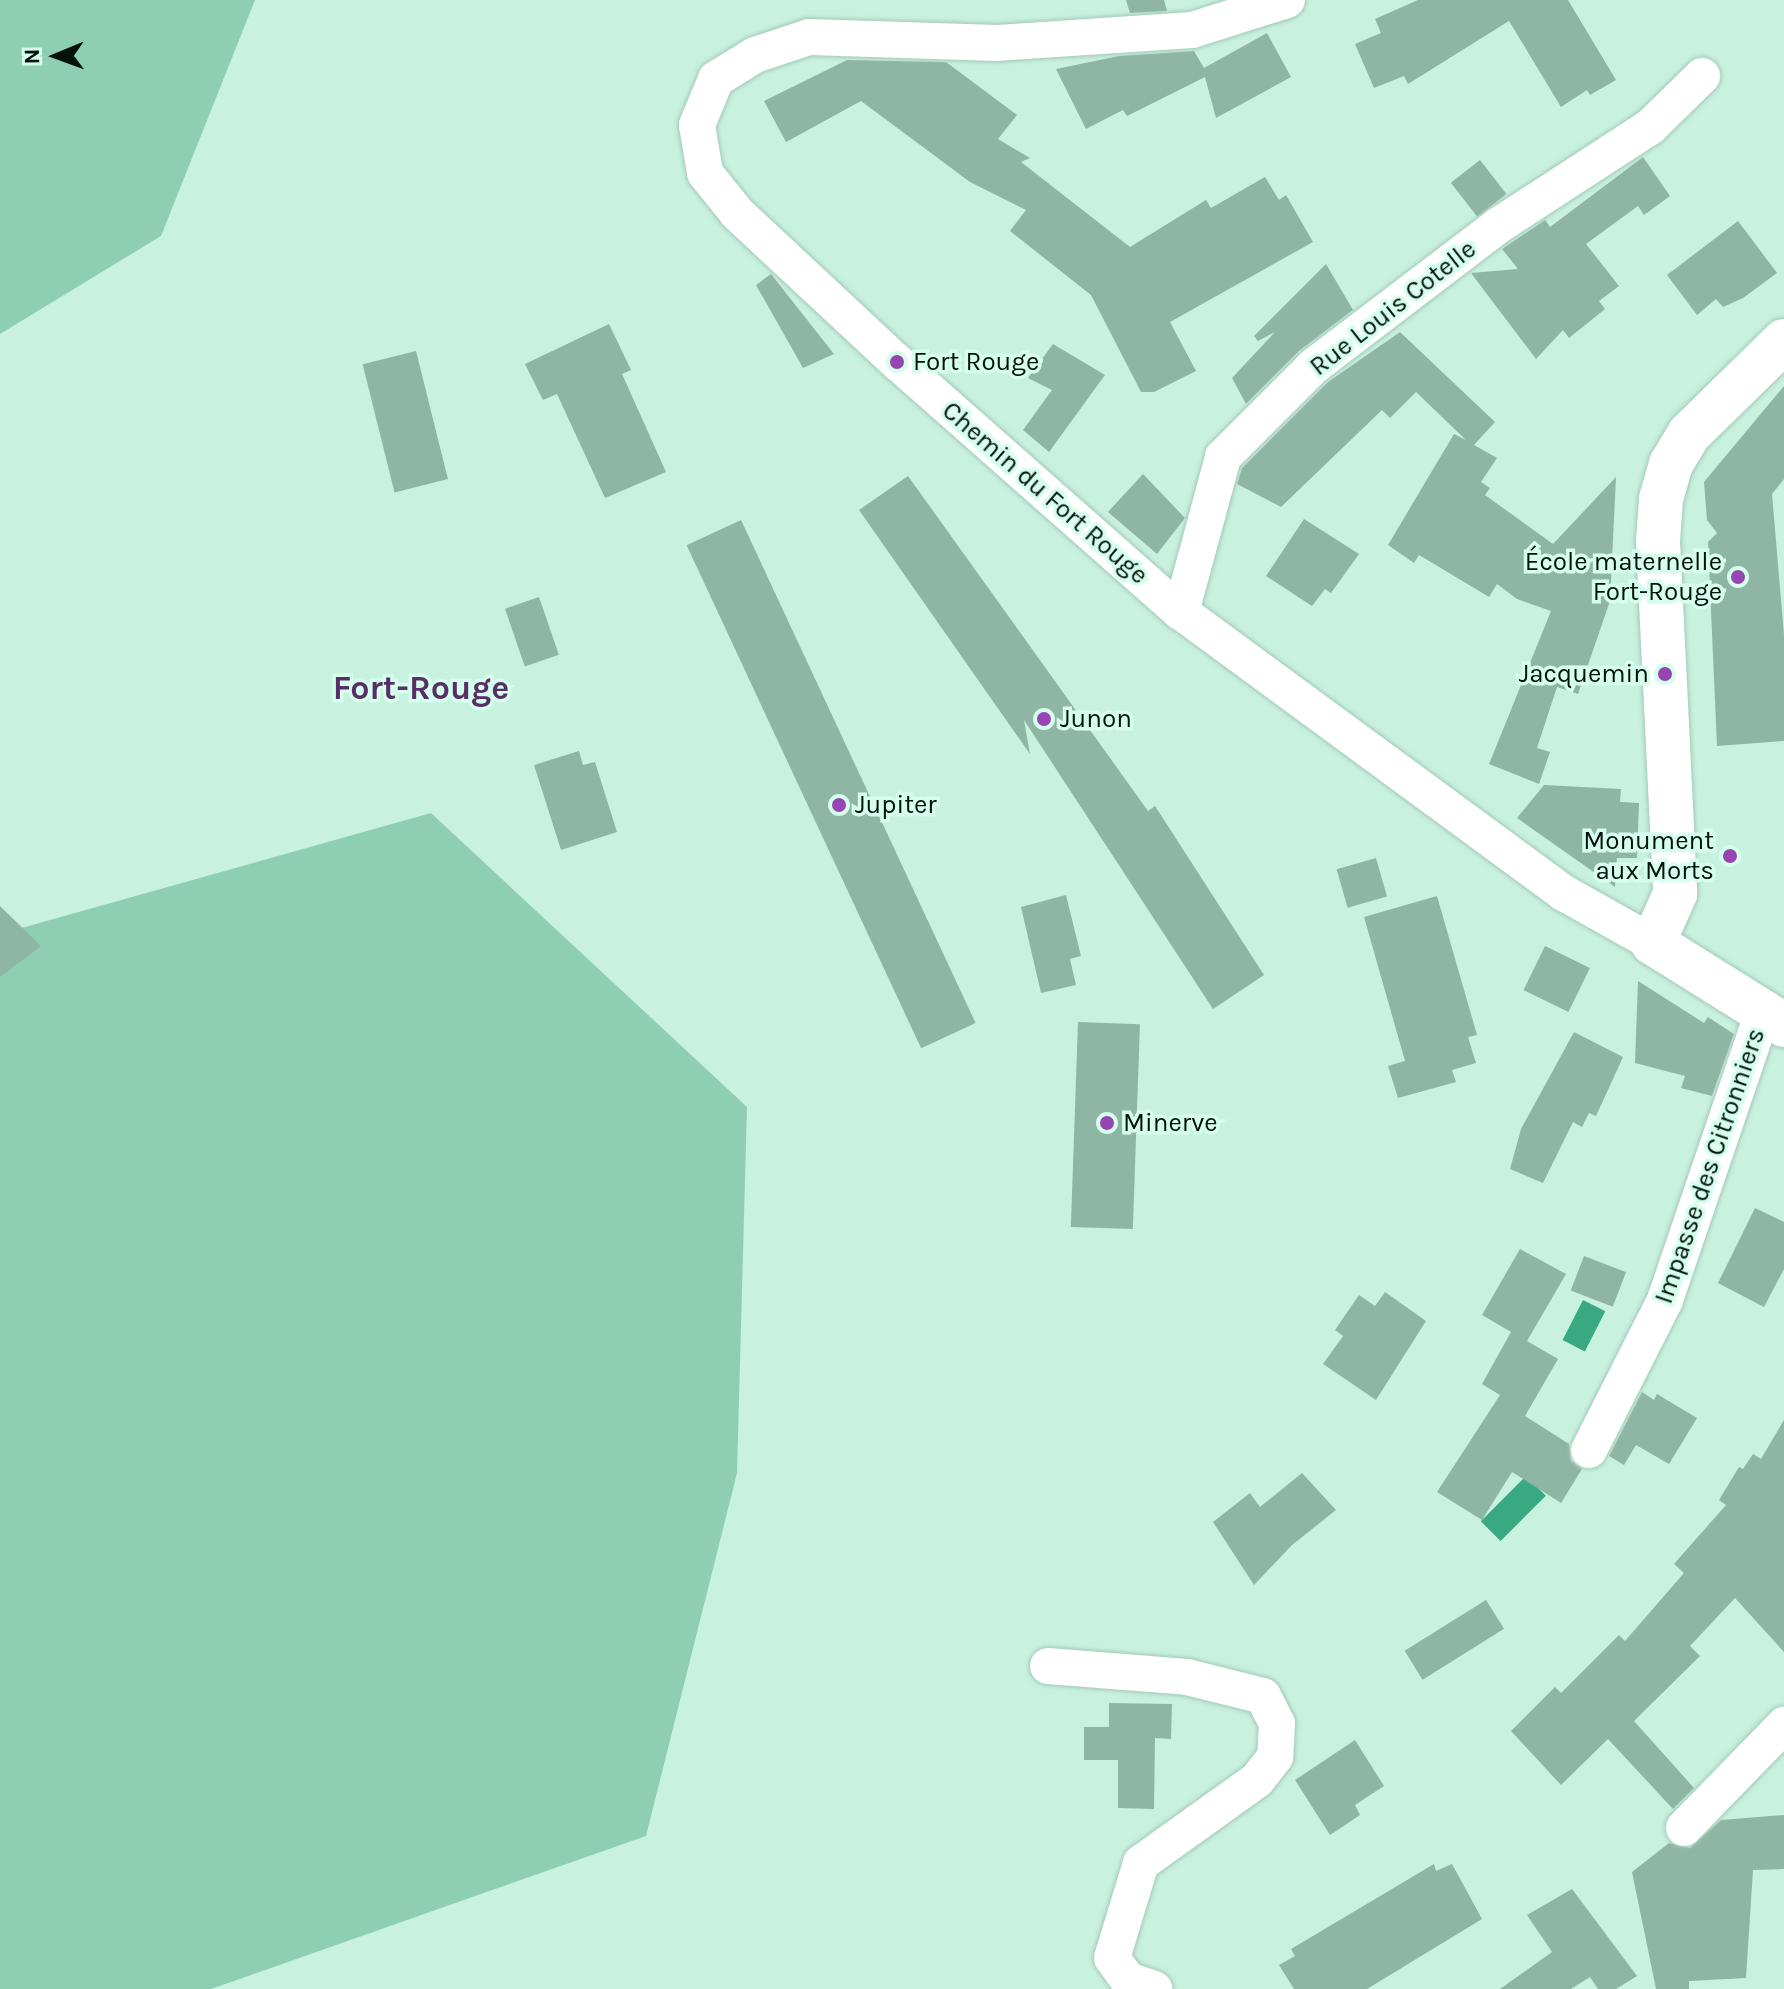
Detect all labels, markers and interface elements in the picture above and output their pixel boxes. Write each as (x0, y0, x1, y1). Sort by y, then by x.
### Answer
north arrow (16, 16, 96, 96)
text: N (19, 48, 45, 65)
street label: Rue Louis Cotelle (1304, 234, 1482, 382)
place label: Fort Rouge (913, 346, 1039, 378)
marker: Fort Rouge (888, 353, 906, 371)
street label: Chemin du Fort Rouge (936, 395, 1154, 591)
place label: École maternelle Fort-Rouge (1525, 546, 1722, 608)
marker: École maternelle Fort-Rouge (1729, 568, 1747, 586)
place label: Jacquemin (1519, 658, 1649, 690)
marker: Jacquemin (1656, 665, 1674, 683)
district label: Fort-Rouge (333, 669, 509, 709)
place label: Junon (1060, 703, 1132, 735)
marker: Junon (1035, 710, 1053, 728)
place label: Jupiter (855, 789, 937, 821)
marker: Jupiter (830, 796, 848, 814)
place label: Monument aux Morts (1583, 825, 1714, 886)
marker: Monument aux Morts (1721, 847, 1739, 865)
street label: Impasse des Citronniers (1648, 1024, 1772, 1308)
place label: Minerve (1123, 1107, 1218, 1139)
marker: Minerve (1098, 1114, 1116, 1132)

